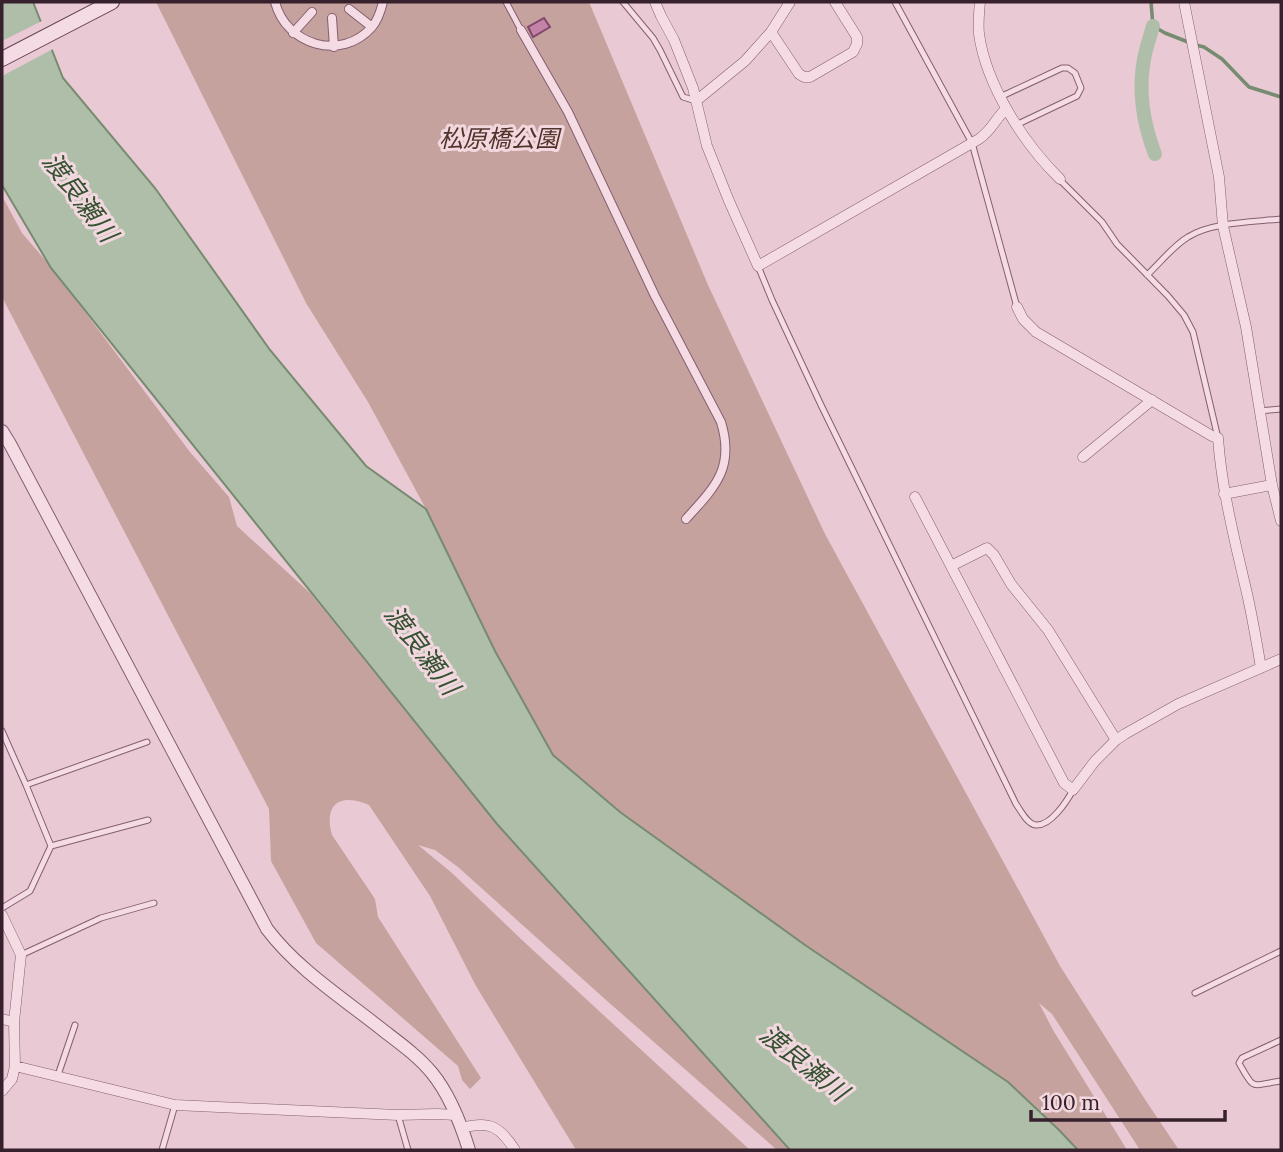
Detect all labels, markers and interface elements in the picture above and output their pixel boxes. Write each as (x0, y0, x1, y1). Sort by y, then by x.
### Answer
park label: 松原橋公園 (439, 123, 562, 154)
water label: 渡良瀬川 (36, 145, 127, 251)
water label: 渡良瀬川 (378, 598, 469, 704)
water label: 渡良瀬川 (754, 1017, 857, 1110)
scale bar (1031, 1078, 1225, 1122)
text: 100 m (1042, 1089, 1100, 1116)

